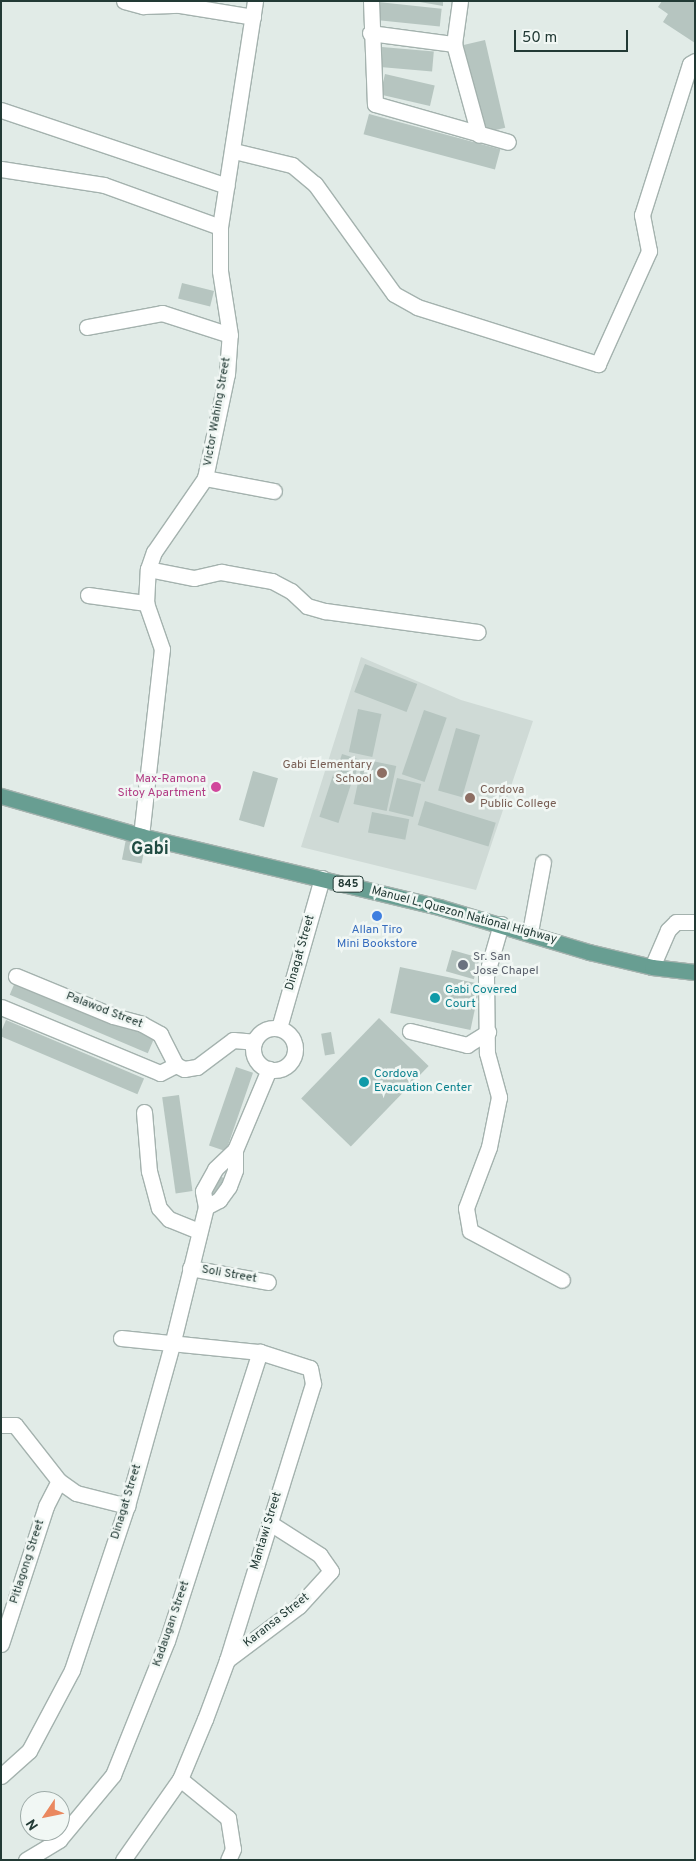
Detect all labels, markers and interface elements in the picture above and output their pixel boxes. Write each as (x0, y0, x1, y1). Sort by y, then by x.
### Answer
scale bar (516, 20, 630, 52)
text: 50 m (522, 29, 557, 48)
street label: Victor Wahing Street (201, 356, 235, 468)
place label: Gabi Elementary School (282, 759, 372, 787)
marker: Gabi Elementary School (376, 767, 388, 779)
place label: Max-Ramona Sitoy Apartment (117, 773, 206, 801)
marker: Max-Ramona Sitoy Apartment (210, 781, 222, 793)
place label: Cordova Public College (480, 784, 557, 812)
marker: Cordova Public College (464, 792, 476, 804)
district label: Gabi (131, 839, 169, 861)
road number: 845 (332, 876, 364, 892)
street label: Manuel L. Quezon National Highway (370, 884, 558, 948)
marker: Allan Tiro Mini Bookstore (371, 910, 383, 922)
street label: Dinagat Street (283, 914, 319, 992)
place label: Allan Tiro Mini Bookstore (337, 924, 417, 952)
place label: Sr. San Jose Chapel (473, 951, 539, 979)
marker: Sr. San Jose Chapel (457, 959, 469, 971)
place label: Gabi Covered Court (445, 984, 517, 1012)
street label: Palawod Street (64, 990, 144, 1032)
marker: Gabi Covered Court (429, 992, 441, 1004)
place label: Cordova Evacuation Center (374, 1068, 472, 1096)
marker: Cordova Evacuation Center (358, 1076, 370, 1088)
street label: Soli Street (200, 1263, 258, 1287)
street label: Dinagat Street (109, 1463, 145, 1541)
street label: Mantawi Street (248, 1490, 286, 1572)
street label: Pitlagong Street (8, 1518, 48, 1606)
street label: Kadaugan Street (151, 1579, 193, 1669)
street label: Karansa Street (241, 1591, 313, 1651)
north arrow (20, 1791, 70, 1841)
text: N (23, 1815, 43, 1833)

